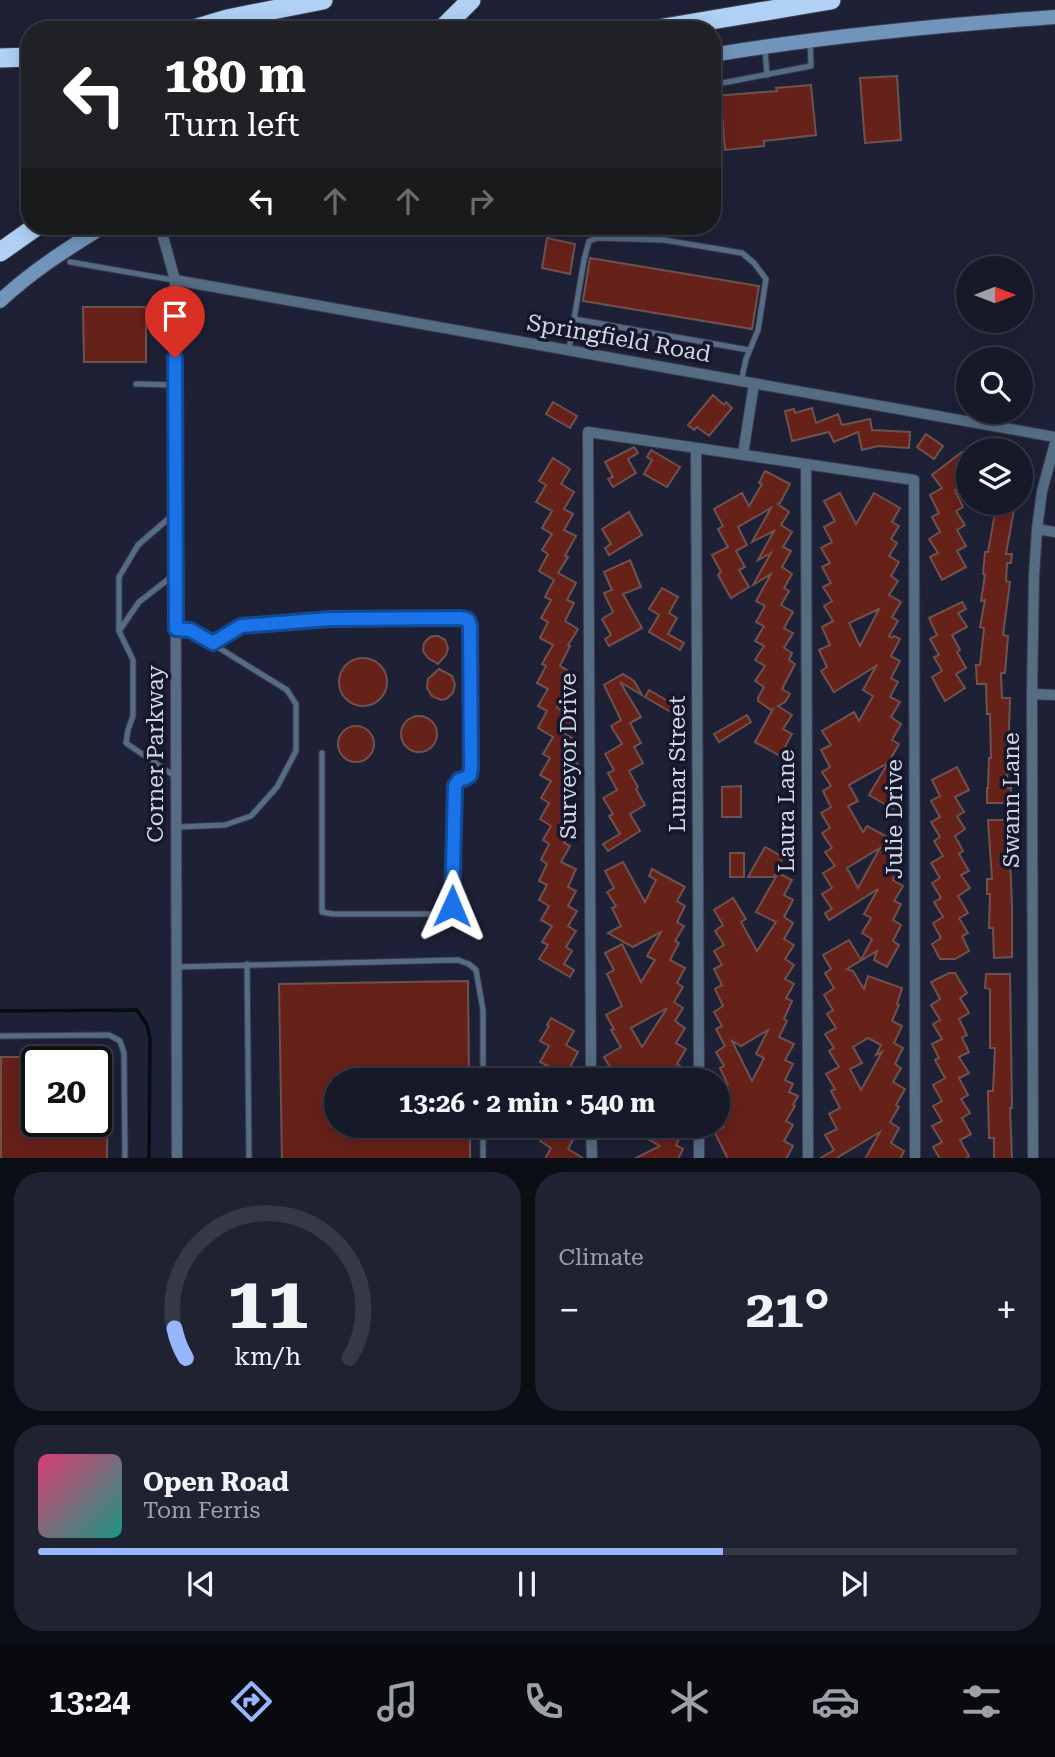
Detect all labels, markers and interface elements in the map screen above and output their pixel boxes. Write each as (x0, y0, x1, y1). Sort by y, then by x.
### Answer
text: 180 m (164, 47, 306, 104)
icon: left (49, 49, 140, 140)
text: Turn left (164, 106, 299, 144)
icon: left (243, 182, 281, 220)
icon: ahead (316, 182, 354, 220)
icon: ahead (389, 182, 427, 220)
icon: right (462, 182, 500, 220)
north arrow (956, 256, 1032, 332)
map controls (956, 256, 1033, 515)
pin (145, 286, 205, 358)
icon: arrive (156, 297, 194, 335)
street label: Springfield Road (525, 309, 713, 368)
button: search (956, 347, 1033, 424)
button: layers (956, 438, 1033, 515)
street label: Corner Parkway (142, 665, 169, 843)
street label: Surveyor Drive (555, 673, 582, 839)
street label: Lunar Street (664, 695, 691, 833)
street label: Swann Lane (998, 732, 1025, 868)
street label: Laura Lane (773, 749, 800, 873)
street label: Julie Drive (881, 759, 908, 879)
position arrow (415, 869, 489, 943)
speed limit sign: 20 (21, 1046, 112, 1137)
text: 13:26 · 2 min · 540 m (399, 1088, 655, 1118)
text: Climate (559, 1244, 644, 1271)
text: 11 (226, 1261, 308, 1346)
text: 21° (746, 1279, 830, 1340)
text: − (559, 1288, 580, 1332)
text: + (996, 1288, 1017, 1332)
text: km/h (234, 1341, 301, 1370)
text: Open Road (143, 1467, 289, 1497)
text: Tom Ferris (143, 1497, 260, 1524)
icon: previous (182, 1565, 220, 1603)
icon: pause (508, 1565, 546, 1603)
icon: next (835, 1565, 873, 1603)
icon: directions (227, 1677, 276, 1726)
icon: music (373, 1677, 422, 1726)
icon: phone (519, 1677, 568, 1726)
icon: climate (665, 1677, 714, 1726)
icon: car (811, 1677, 860, 1726)
icon: filters (957, 1677, 1006, 1726)
text: 13:24 (49, 1682, 130, 1720)

